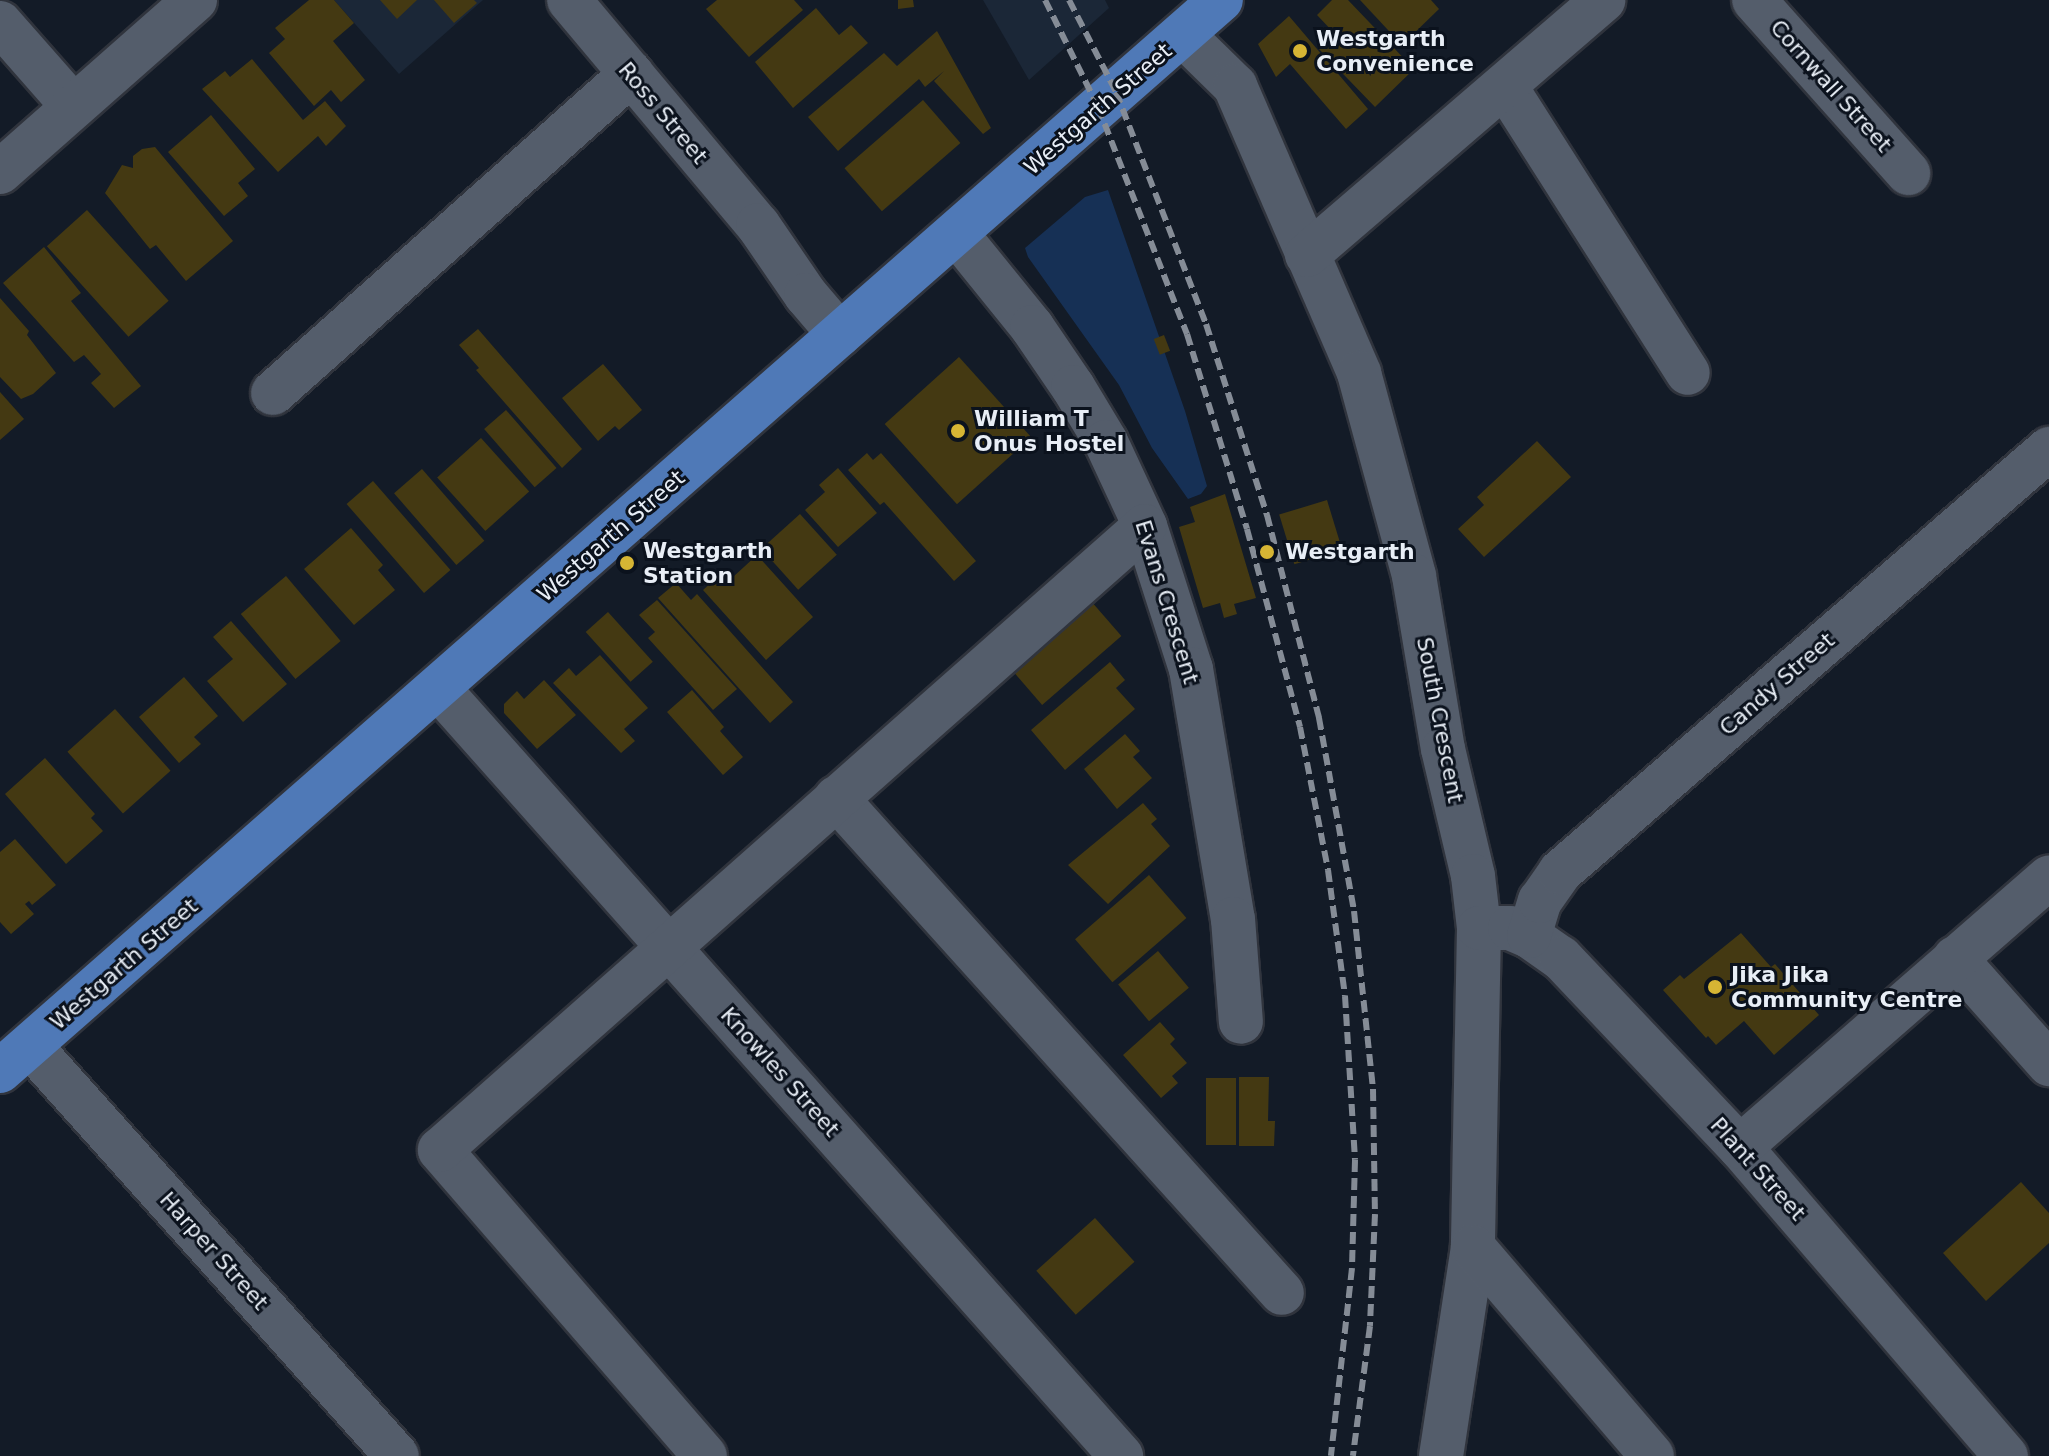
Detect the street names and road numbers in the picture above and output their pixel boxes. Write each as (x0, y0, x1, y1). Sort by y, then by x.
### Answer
street label: Cornwall Street (1765, 14, 1897, 158)
street label: Westgarth Street (1019, 38, 1177, 180)
street label: Ross Street (613, 57, 713, 169)
street label: Westgarth Street (532, 465, 690, 607)
street label: Evans Crescent (1130, 517, 1204, 687)
street label: Candy Street (1714, 627, 1840, 741)
street label: South Crescent (1411, 635, 1469, 805)
street label: Westgarth Street (45, 893, 203, 1035)
street label: Knowles Street (715, 1002, 845, 1142)
street label: Plant Street (1705, 1112, 1811, 1226)
street label: Harper Street (154, 1187, 274, 1315)

